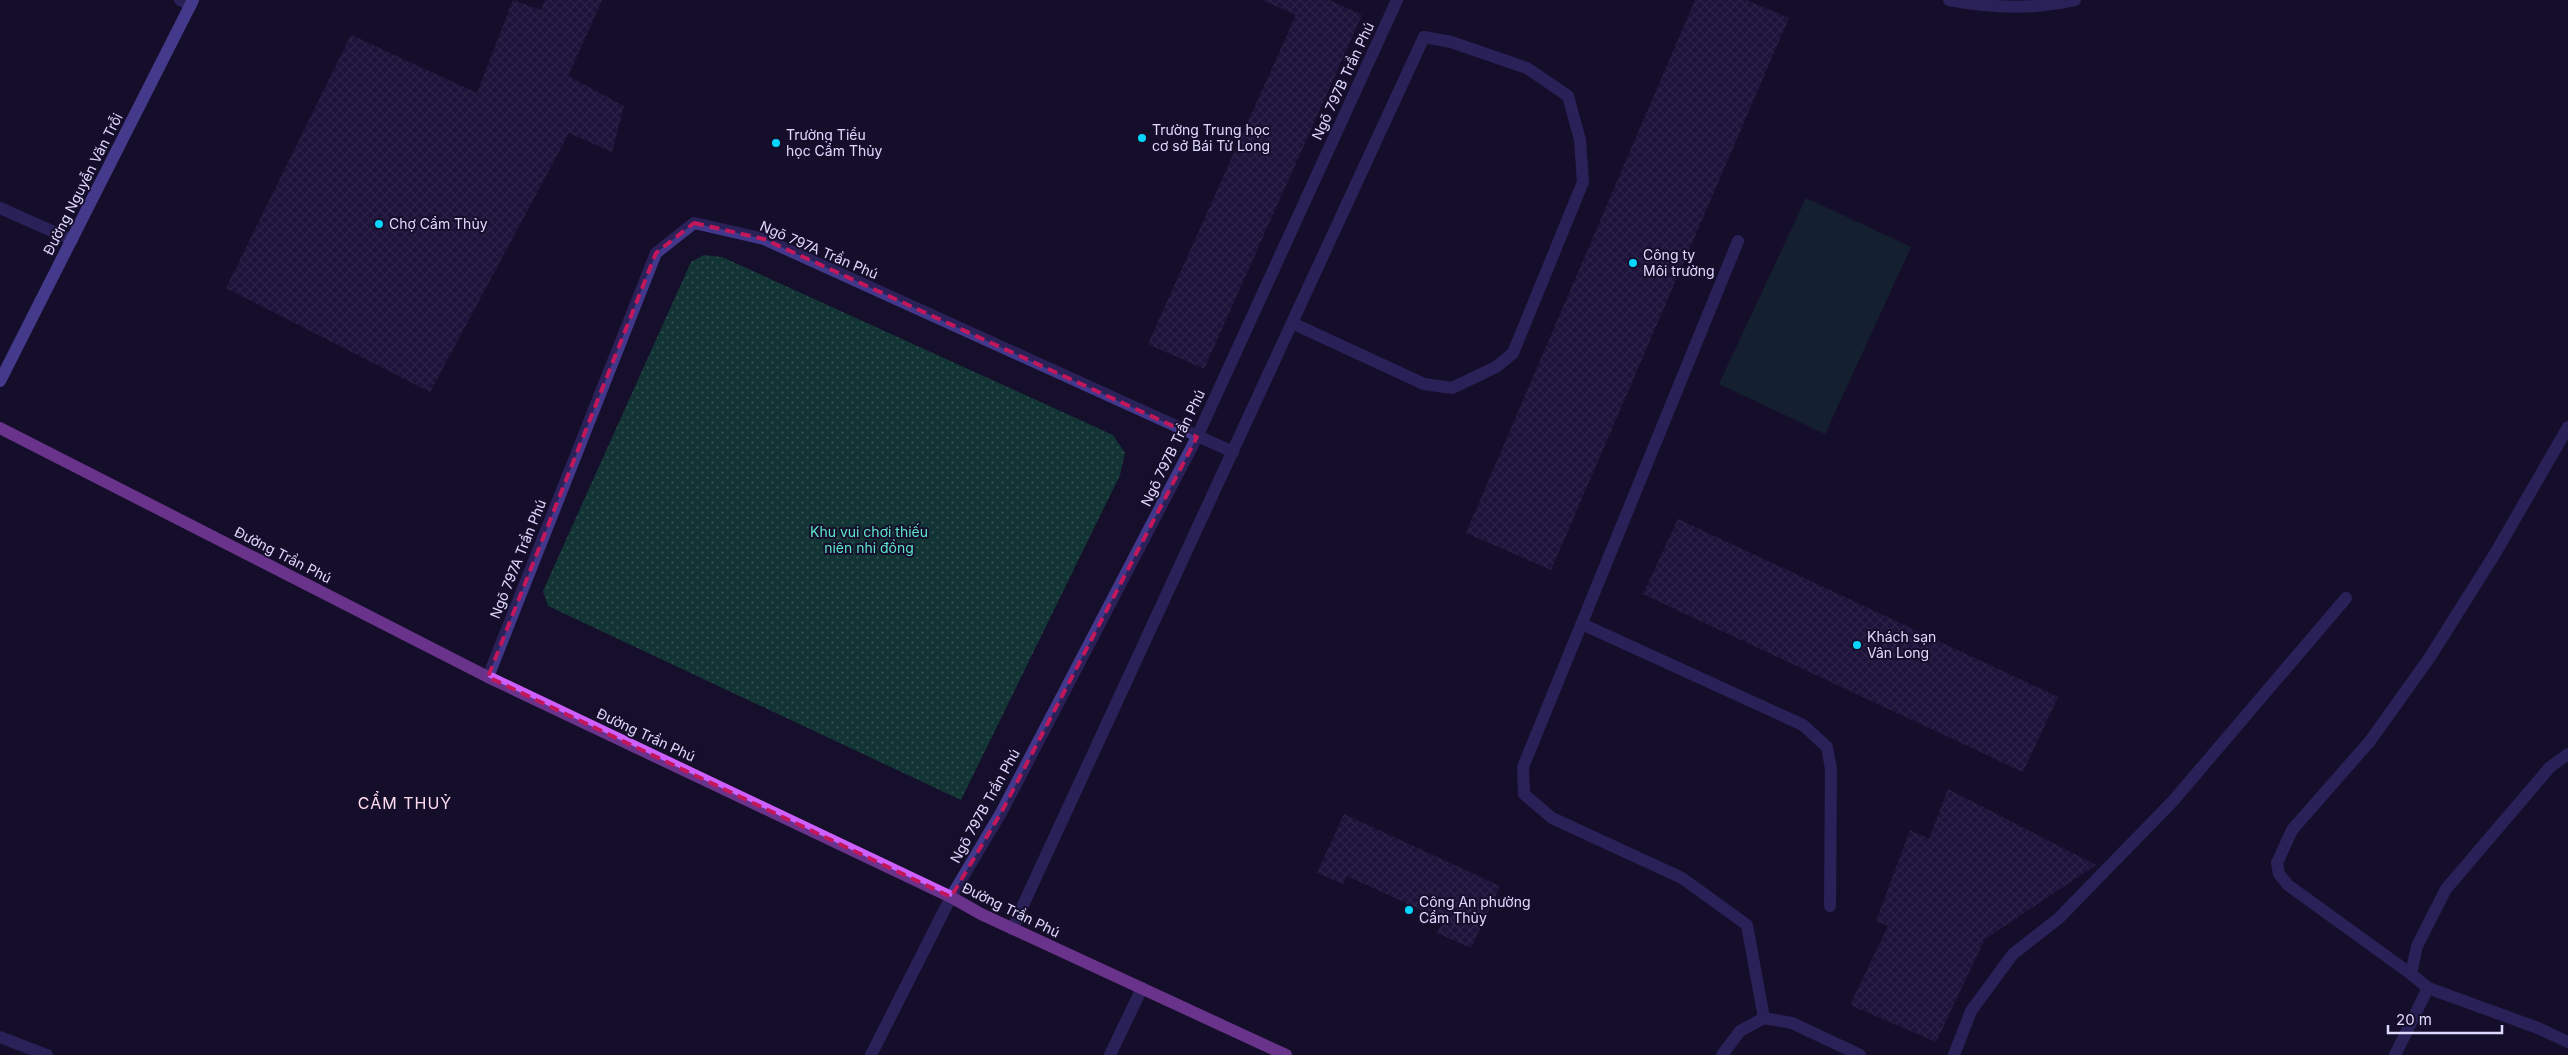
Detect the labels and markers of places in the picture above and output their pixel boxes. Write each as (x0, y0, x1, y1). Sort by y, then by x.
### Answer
place label: Trường Trung học cơ sở Bái Tử Long (1152, 121, 1270, 154)
place label: Trường Tiểu học Cẩm Thủy (786, 126, 882, 159)
marker: Trường Trung học cơ sở Bái Tử Long (1136, 132, 1148, 144)
marker: Trường Tiểu học Cẩm Thủy (770, 137, 782, 149)
place label: Chợ Cẩm Thủy (389, 215, 488, 232)
marker: Chợ Cẩm Thủy (373, 218, 385, 230)
place label: Công ty Môi trường (1643, 246, 1715, 279)
marker: Công ty Môi trường (1627, 257, 1639, 269)
place label: Khách sạn Vân Long (1867, 628, 1936, 661)
marker: Khách sạn Vân Long (1851, 639, 1863, 651)
place label: Công An phường Cẩm Thủy (1419, 893, 1531, 926)
marker: Công An phường Cẩm Thủy (1403, 904, 1415, 916)

